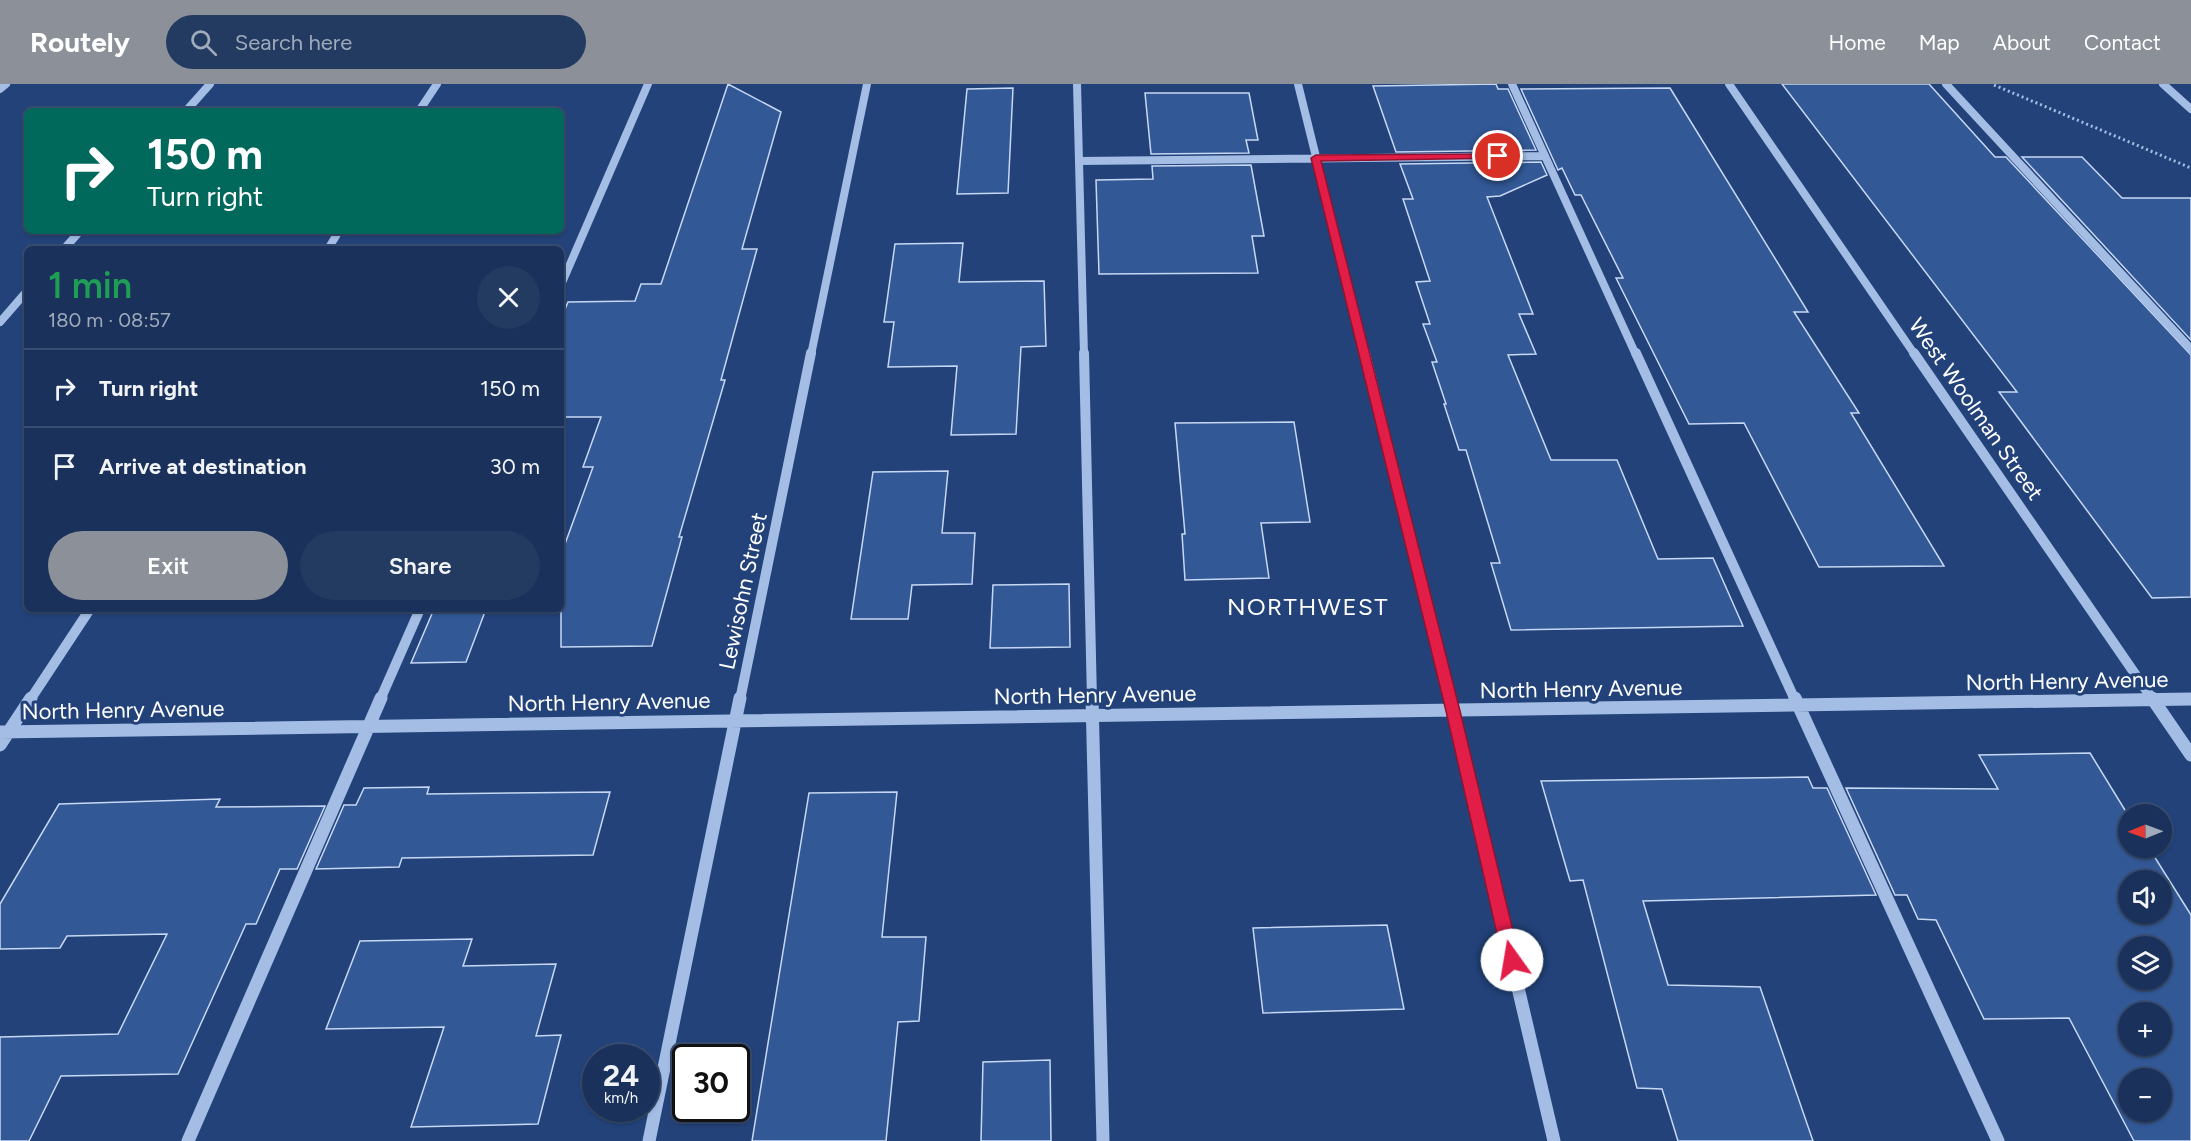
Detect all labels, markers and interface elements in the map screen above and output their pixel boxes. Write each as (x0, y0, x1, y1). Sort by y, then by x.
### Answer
search box (166, 15, 586, 69)
text: Routely (30, 25, 130, 59)
icon: search (187, 26, 220, 59)
text: Search here (235, 29, 352, 56)
text: Home (1829, 30, 1886, 55)
text: Map (1919, 30, 1960, 55)
text: About (1993, 30, 2051, 55)
text: Contact (2084, 30, 2161, 55)
text: 150 m (147, 129, 263, 180)
pin (1472, 130, 1523, 181)
icon: right (48, 132, 126, 210)
icon: arrive (1481, 139, 1514, 172)
text: Turn right (147, 180, 263, 213)
text: 1 min (48, 264, 132, 307)
button: close (477, 266, 540, 329)
text: 180 m · 08:57 (48, 308, 171, 332)
street label: West Woolman Street (1903, 313, 2049, 505)
icon: right (48, 372, 81, 405)
text: Turn right (99, 375, 198, 402)
text: 150 m (480, 375, 540, 402)
icon: arrive (48, 450, 81, 483)
text: Arrive at destination (99, 453, 307, 480)
text: 30 m (490, 453, 540, 480)
street label: Lewisohn Street (713, 510, 773, 672)
button: Exit (48, 531, 288, 600)
button: Share (300, 531, 540, 600)
district label: NORTHWEST (1227, 592, 1389, 621)
street label: North Henry Avenue (1965, 666, 2169, 696)
street label: North Henry Avenue (1479, 674, 1683, 704)
street label: North Henry Avenue (993, 680, 1197, 710)
street label: North Henry Avenue (507, 687, 711, 717)
street label: North Henry Avenue (21, 695, 225, 725)
north arrow (2118, 804, 2172, 858)
map controls (2118, 804, 2172, 1122)
button: sound (2118, 870, 2172, 924)
position arrow (1480, 928, 1544, 992)
button: layers (2118, 936, 2172, 990)
button: + (2118, 1002, 2172, 1056)
speed limit sign: 30 (672, 1044, 750, 1122)
text: 24 (603, 1057, 639, 1094)
button: − (2118, 1068, 2172, 1122)
text: km/h (604, 1089, 638, 1107)

